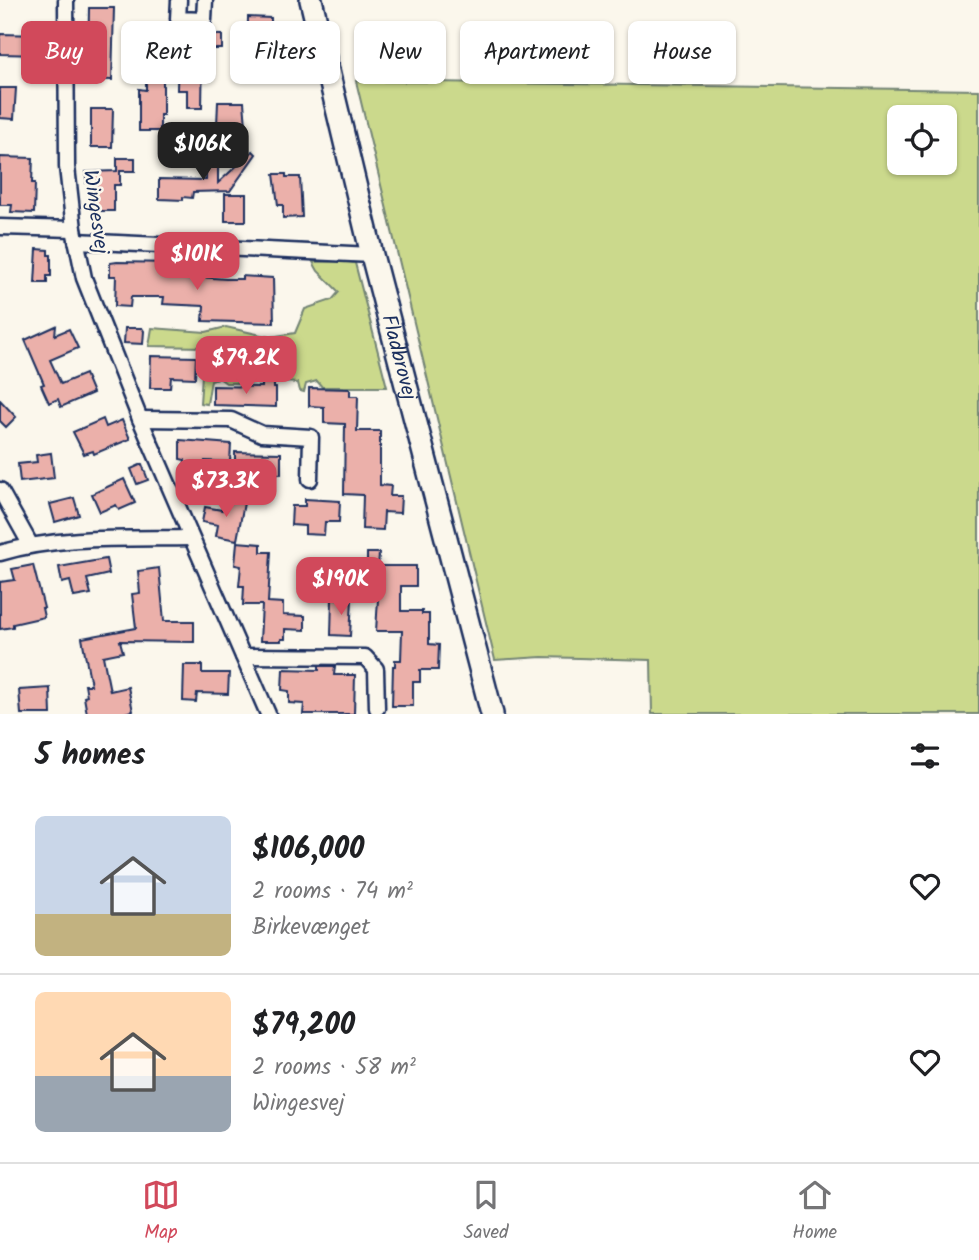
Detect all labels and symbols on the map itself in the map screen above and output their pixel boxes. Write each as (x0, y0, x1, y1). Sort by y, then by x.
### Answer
pin: $106K (154, 122, 252, 182)
street label: Wingesvej (73, 168, 117, 257)
pin: $101K (148, 232, 246, 292)
street label: Fladbrovej (372, 311, 426, 405)
pin: $79.2K (189, 336, 303, 396)
pin: $73.3K (169, 460, 283, 519)
pin: $190K (292, 558, 390, 617)

